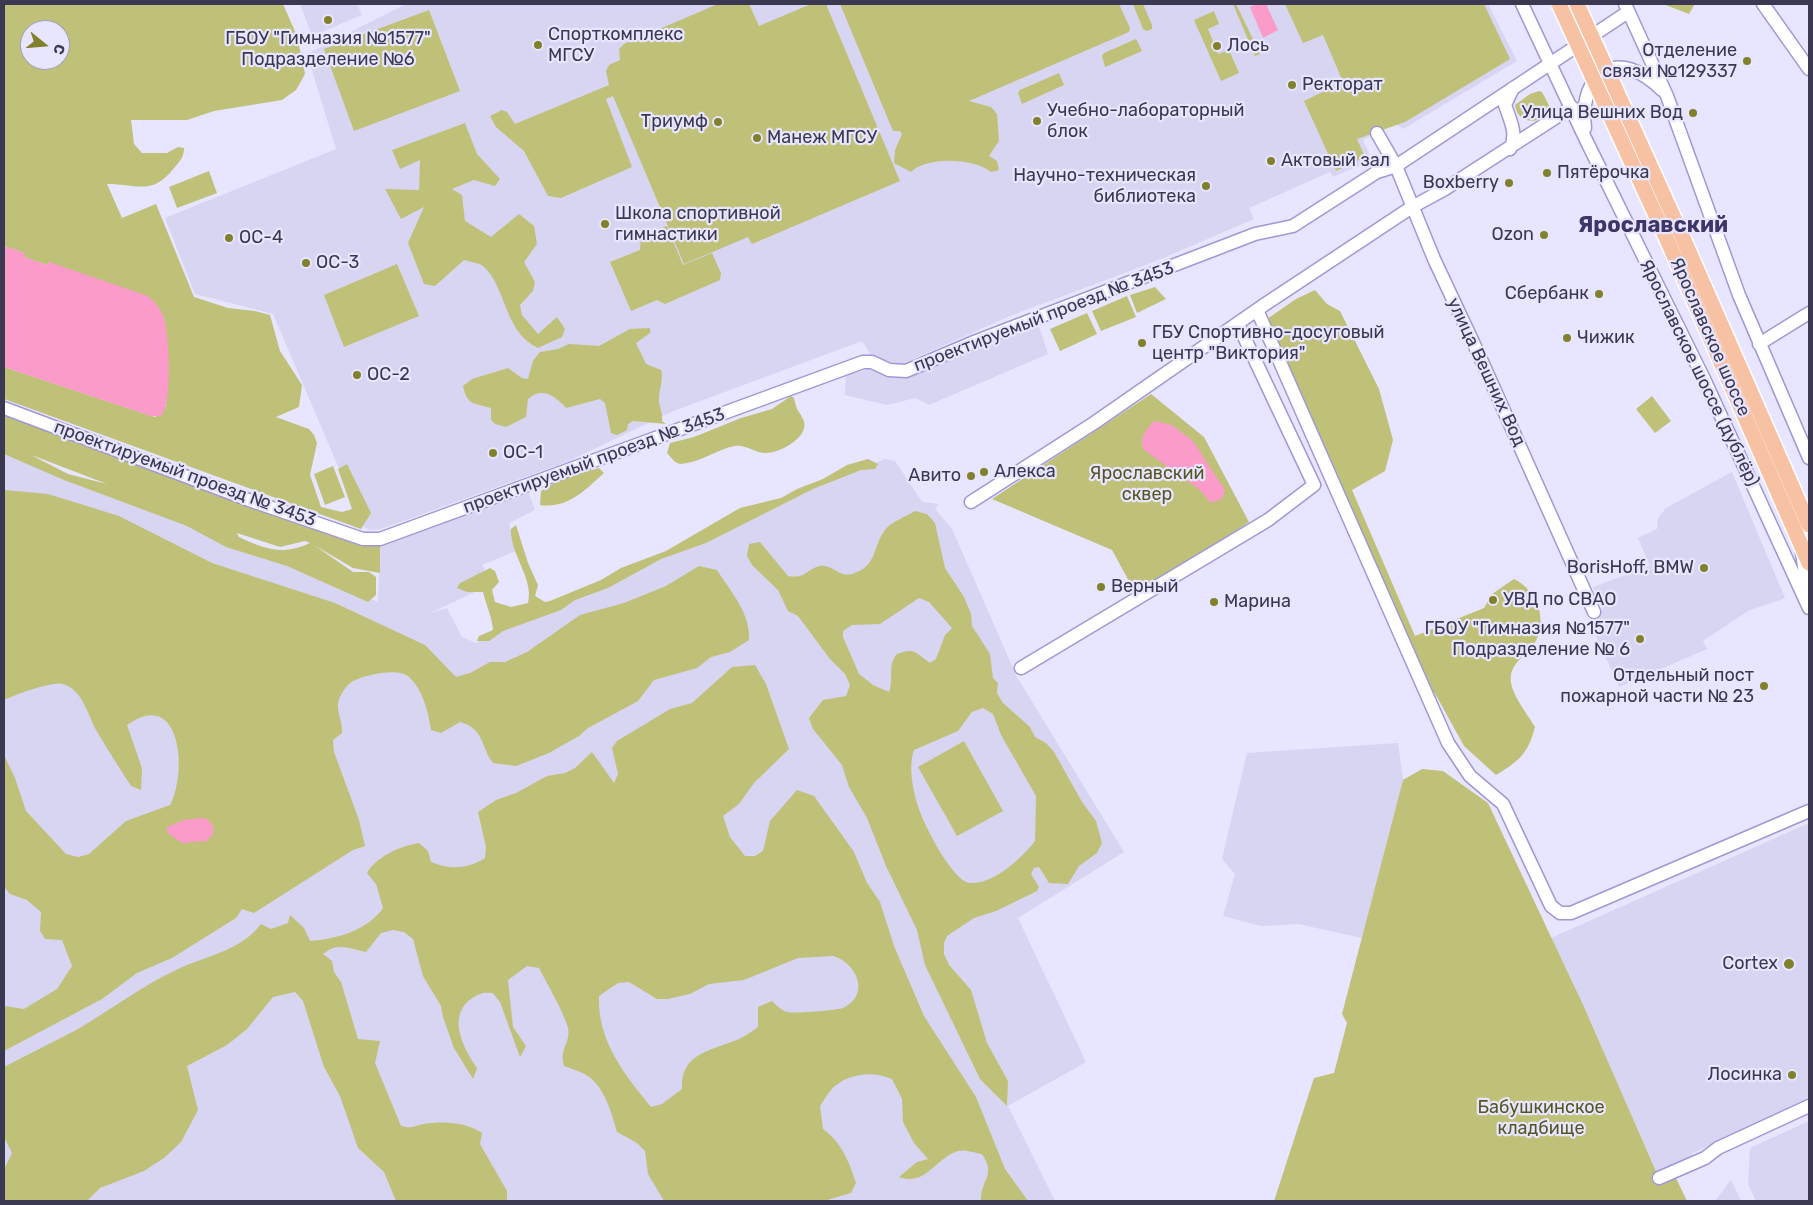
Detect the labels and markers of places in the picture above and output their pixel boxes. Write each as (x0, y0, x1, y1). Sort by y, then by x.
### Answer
marker: ГБОУ "Гимназия №1577" Подразделение №6 (322, 14, 334, 26)
place label: Спорткомплекс МГСУ (548, 24, 683, 66)
place label: ГБОУ "Гимназия №1577" Подразделение №6 (225, 28, 431, 70)
place label: Лось (1227, 35, 1269, 57)
marker: Спорткомплекс МГСУ (532, 39, 544, 51)
marker: Лось (1211, 40, 1223, 52)
place label: Отделение связи №129337 (1602, 40, 1737, 82)
marker: Отделение связи №129337 (1741, 55, 1753, 67)
place label: Ректорат (1302, 74, 1383, 96)
marker: Ректорат (1286, 79, 1298, 91)
place label: Учебно-лабораторный блок (1047, 100, 1244, 142)
place label: Улица Вешних Вод (1522, 102, 1683, 124)
marker: Улица Вешних Вод (1687, 107, 1699, 119)
place label: Триумф (641, 111, 708, 133)
marker: Учебно-лабораторный блок (1031, 115, 1043, 127)
marker: Триумф (712, 116, 724, 128)
place label: Манеж МГСУ (767, 127, 877, 149)
marker: Манеж МГСУ (751, 132, 763, 144)
place label: Актовый зал (1281, 150, 1390, 172)
marker: Актовый зал (1265, 155, 1277, 167)
place label: Пятёрочка (1557, 162, 1650, 184)
place label: Научно-техническая библиотека (1013, 165, 1196, 208)
marker: Пятёрочка (1541, 167, 1553, 179)
place label: Boxberry (1423, 172, 1499, 194)
marker: Boxberry (1503, 177, 1515, 189)
marker: Научно-техническая библиотека (1200, 180, 1212, 192)
place label: Школа спортивной гимнастики (615, 203, 781, 245)
marker: Школа спортивной гимнастики (599, 218, 611, 230)
place label: Ozon (1492, 224, 1534, 246)
place label: ОС-4 (239, 227, 283, 249)
marker: Ozon (1538, 229, 1550, 241)
marker: ОС-4 (223, 232, 235, 244)
place label: ОС-3 (316, 252, 359, 274)
marker: ОС-3 (300, 257, 312, 269)
place label: Сбербанк (1505, 283, 1589, 305)
marker: Сбербанк (1593, 288, 1605, 300)
place label: ГБУ Спортивно-досуговый центр "Виктория" (1152, 322, 1385, 364)
place label: Чижик (1577, 327, 1635, 349)
marker: Чижик (1561, 332, 1573, 344)
marker: ГБУ Спортивно-досуговый центр "Виктория" (1136, 337, 1148, 349)
place label: ОС-2 (367, 364, 410, 386)
marker: ОС-2 (351, 369, 363, 381)
place label: ОС-1 (503, 442, 543, 464)
marker: ОС-1 (487, 447, 499, 459)
place label: Алекса (994, 461, 1056, 483)
place label: Авито (908, 465, 961, 487)
marker: Алекса (978, 466, 990, 478)
marker: Авито (965, 470, 977, 482)
place label: BorisHoff, BMW (1567, 557, 1694, 579)
marker: BorisHoff, BMW (1698, 562, 1710, 574)
place label: Верный (1111, 576, 1178, 598)
marker: Верный (1095, 581, 1107, 593)
place label: УВД по СВАО (1503, 589, 1616, 611)
place label: Марина (1224, 591, 1291, 613)
marker: УВД по СВАО (1487, 594, 1499, 606)
marker: Марина (1208, 596, 1220, 608)
place label: ГБОУ "Гимназия №1577" Подразделение № 6 (1424, 618, 1630, 660)
marker: ГБОУ "Гимназия №1577" Подразделение № 6 (1634, 633, 1646, 645)
place label: Отдельный пост пожарной части № 23 (1560, 665, 1754, 708)
marker: Отдельный пост пожарной части № 23 (1758, 680, 1770, 692)
place label: Cortex (1722, 953, 1778, 975)
marker: Cortex (1782, 957, 1796, 971)
place label: Лосинка (1708, 1064, 1782, 1086)
marker: Лосинка (1786, 1069, 1798, 1081)

